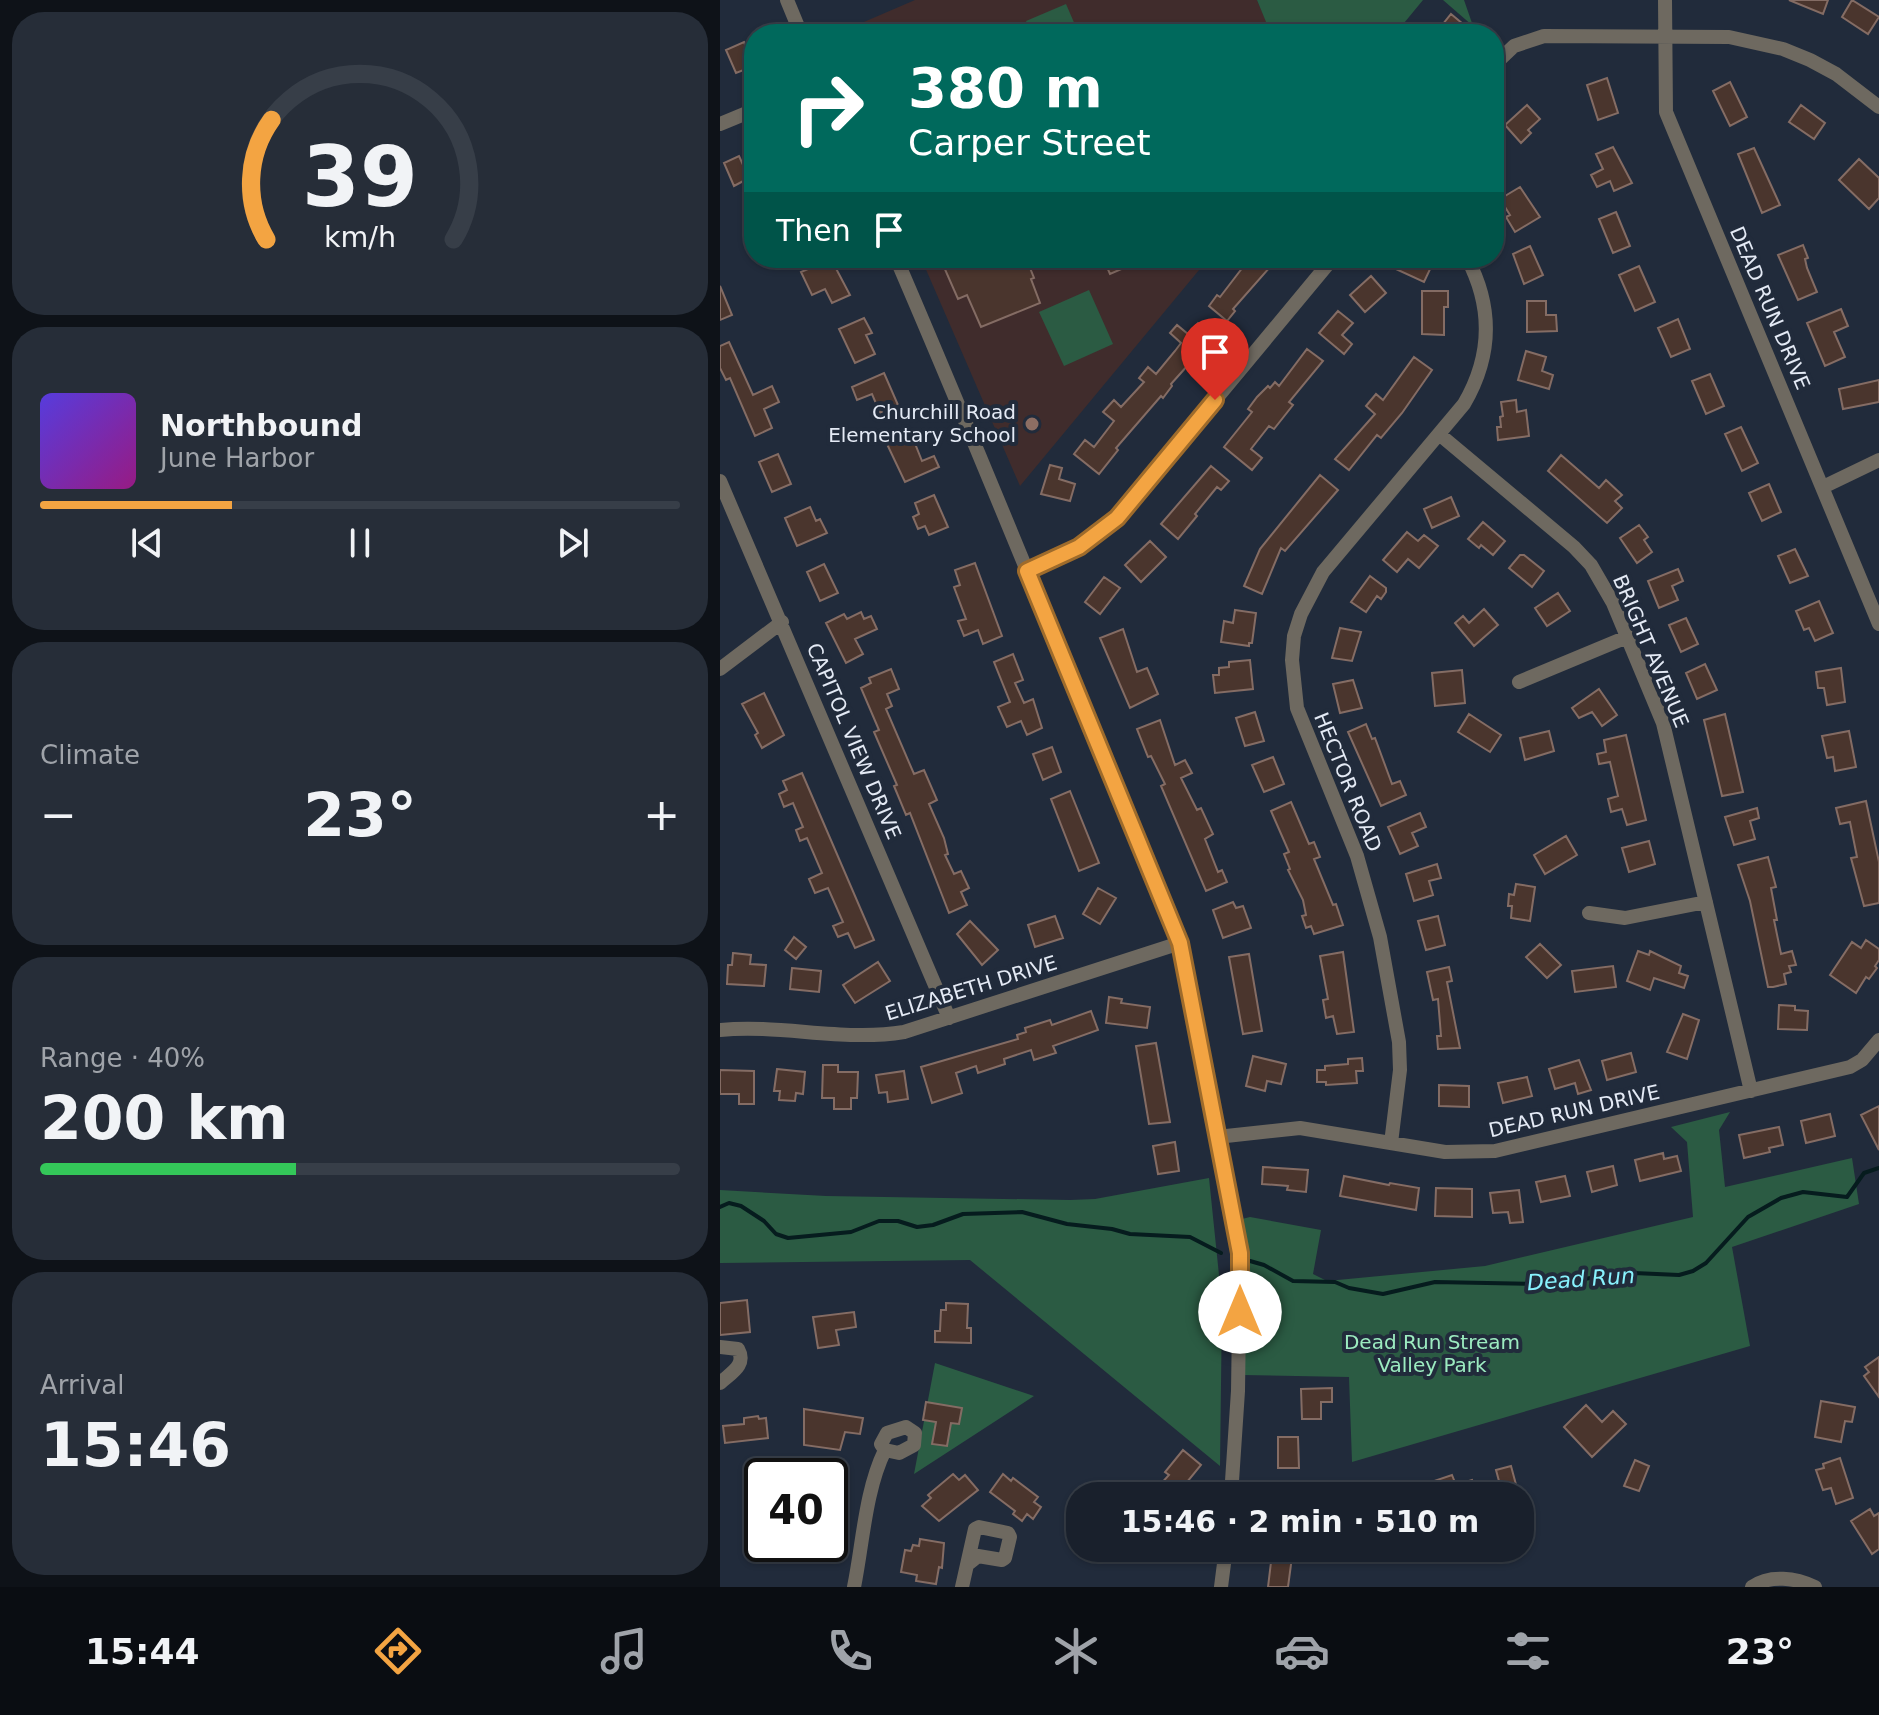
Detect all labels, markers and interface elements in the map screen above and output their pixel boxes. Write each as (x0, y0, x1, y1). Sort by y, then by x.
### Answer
text: 380 m (908, 55, 1103, 120)
icon: right (776, 56, 880, 160)
text: Carper Street (908, 122, 1151, 163)
text: 39 (302, 128, 418, 225)
icon: arrive (867, 208, 911, 252)
text: Then (776, 213, 851, 248)
text: km/h (324, 220, 396, 254)
street label: DEAD RUN DRIVE (1725, 223, 1815, 393)
pin (1181, 318, 1249, 400)
icon: arrive (1193, 330, 1237, 374)
place label: Churchill Road Elementary School (828, 400, 1016, 447)
text: Northbound (160, 408, 363, 443)
marker: Churchill Road Elementary School (1023, 415, 1041, 433)
text: June Harbor (160, 443, 314, 473)
icon: previous (125, 521, 169, 565)
icon: pause (338, 521, 382, 565)
icon: next (551, 521, 595, 565)
street label: BRIGHT AVENUE (1608, 571, 1694, 731)
street label: CAPITOL VIEW DRIVE (802, 639, 906, 843)
street label: HECTOR ROAD (1309, 709, 1387, 855)
text: Climate (40, 740, 140, 770)
text: 23° (303, 780, 417, 850)
text: − (40, 789, 77, 840)
text: + (643, 789, 680, 840)
street label: ELIZABETH DRIVE (882, 950, 1060, 1026)
text: Range · 40% (40, 1043, 205, 1073)
street label: DEAD RUN DRIVE (1486, 1080, 1662, 1142)
text: 200 km (40, 1083, 289, 1153)
water label: Dead Run (1526, 1263, 1636, 1295)
position arrow (1198, 1270, 1282, 1354)
park label: Dead Run Stream Valley Park (1344, 1330, 1520, 1377)
text: Arrival (40, 1370, 124, 1400)
text: 15:46 (40, 1410, 231, 1480)
speed limit sign: 40 (744, 1458, 848, 1562)
text: 15:46 · 2 min · 510 m (1121, 1504, 1479, 1539)
icon: directions (370, 1623, 426, 1679)
icon: music (596, 1623, 652, 1679)
icon: phone (822, 1623, 878, 1679)
icon: climate (1048, 1623, 1104, 1679)
icon: car (1274, 1623, 1330, 1679)
icon: filters (1500, 1623, 1556, 1679)
text: 15:44 (85, 1631, 200, 1672)
text: 23° (1726, 1631, 1794, 1672)

